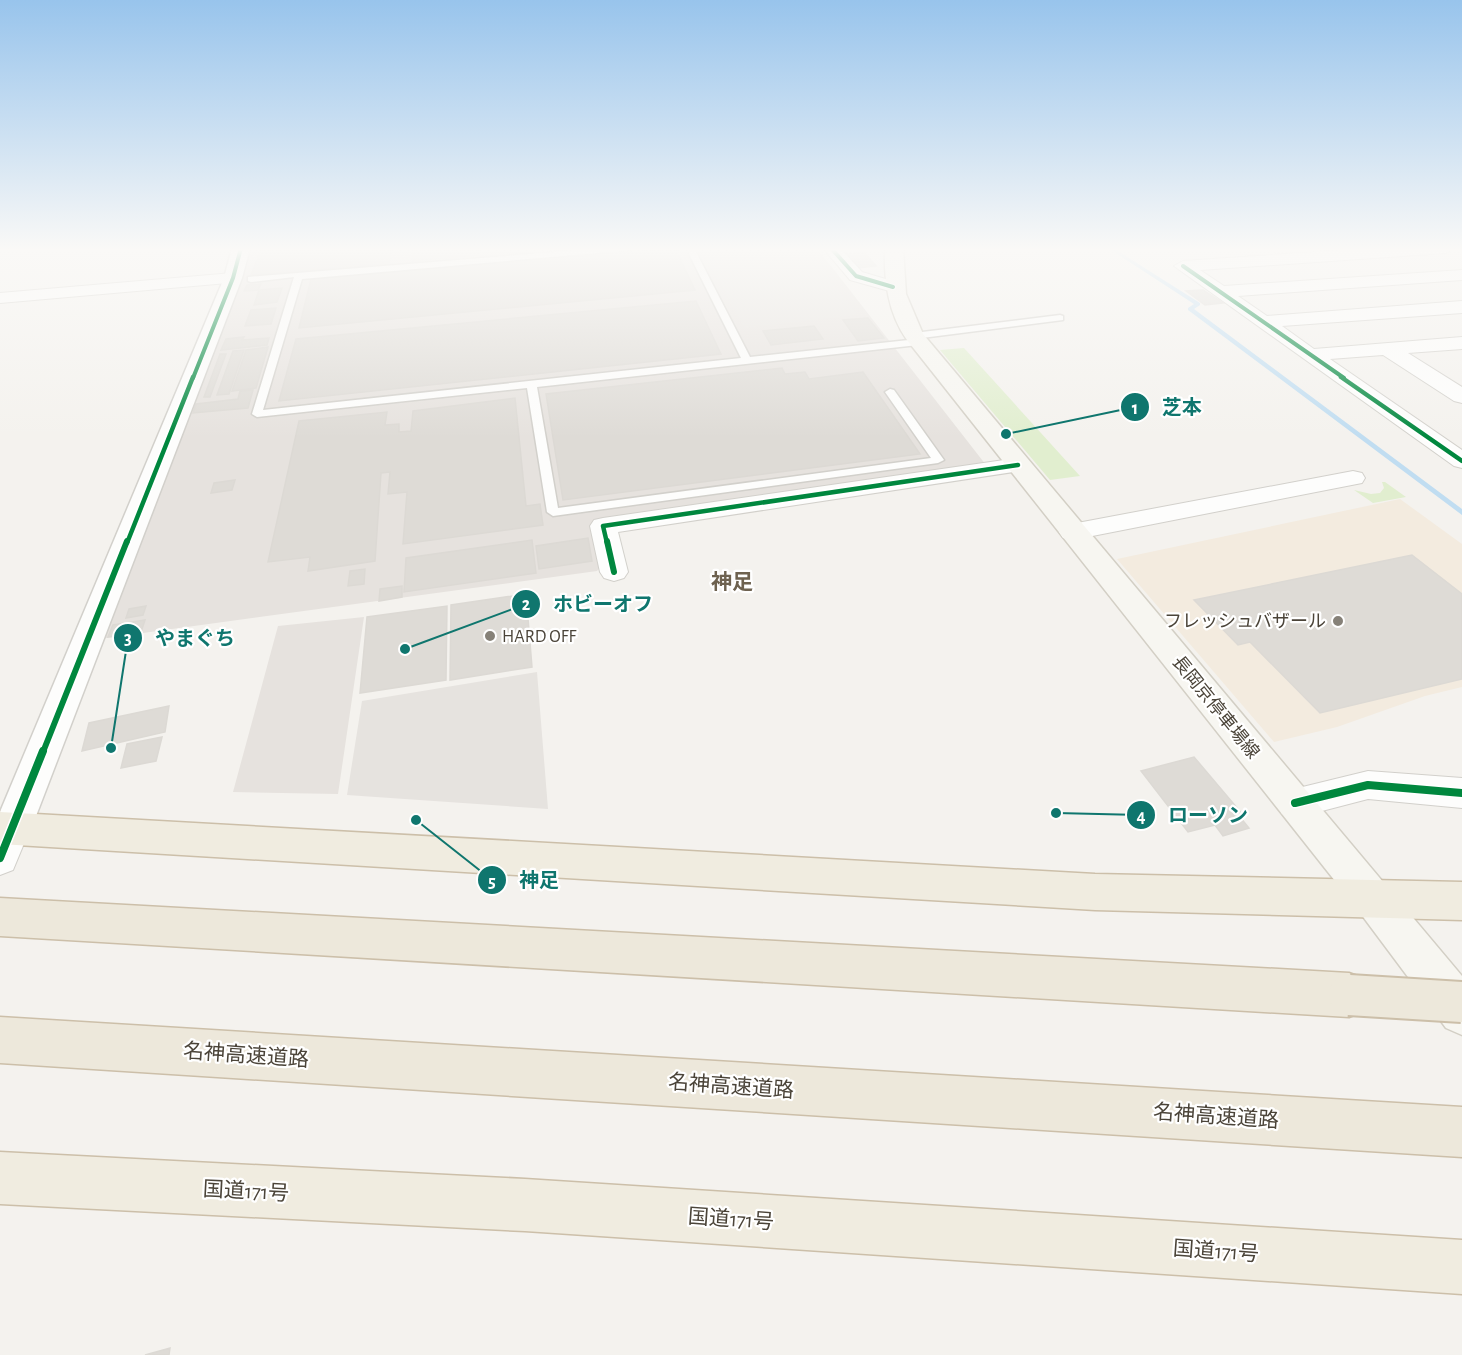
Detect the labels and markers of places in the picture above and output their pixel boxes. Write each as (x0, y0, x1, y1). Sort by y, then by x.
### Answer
callout: 芝本 (1120, 388, 1214, 426)
callout: ホビーオフ (511, 585, 665, 623)
place label: フレッシュバザール (1164, 612, 1326, 631)
marker: フレッシュバザール (1331, 614, 1345, 628)
callout: やまぐち (113, 619, 247, 657)
place label: HARD OFF (502, 628, 577, 646)
marker: HARD OFF (483, 629, 497, 643)
callout: ローソン (1126, 796, 1260, 834)
callout: 神足 (477, 861, 571, 899)

